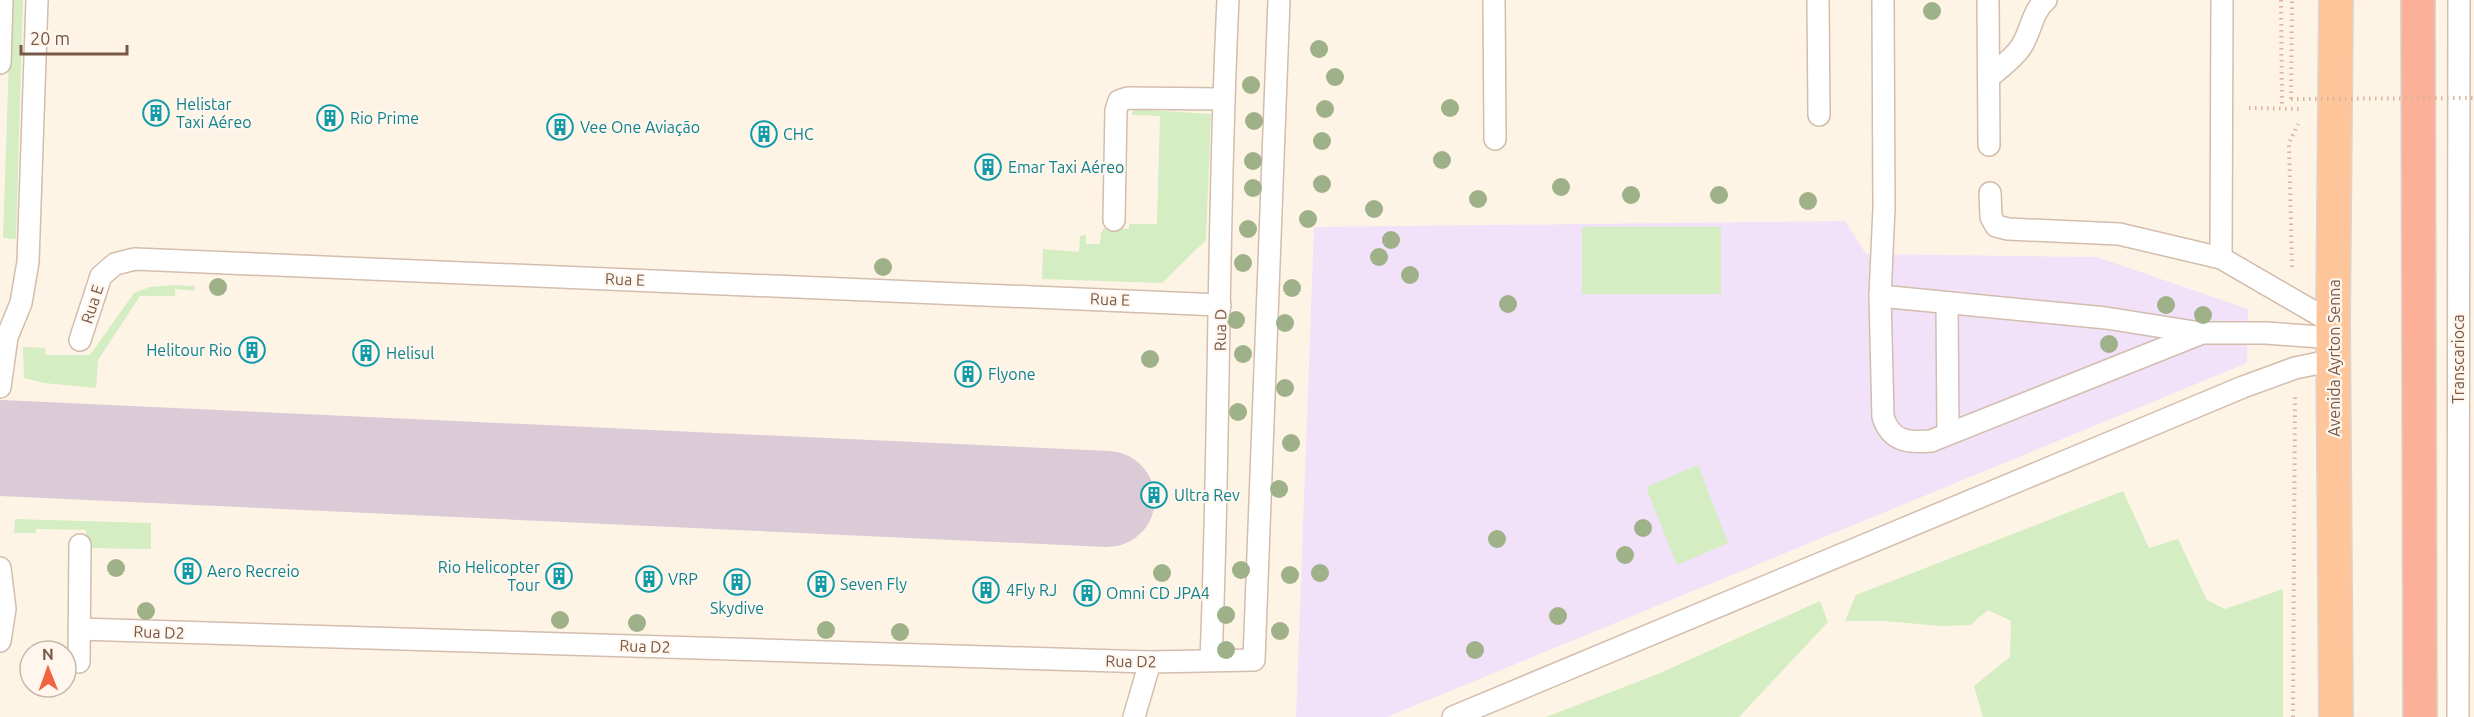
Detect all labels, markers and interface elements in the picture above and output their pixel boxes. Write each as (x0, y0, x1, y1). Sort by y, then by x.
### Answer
scale bar (21, 18, 128, 56)
text: 20 m (30, 28, 70, 48)
place label: Helistar Taxi Aéreo (176, 95, 252, 131)
building icon: Helistar Taxi Aéreo (141, 98, 171, 128)
building icon: Rio Prime (315, 103, 345, 133)
place label: Rio Prime (350, 109, 419, 127)
building icon: Vee One Aviação (545, 112, 575, 142)
place label: Vee One Aviação (580, 118, 700, 136)
building icon: CHC (749, 119, 779, 149)
place label: CHC (783, 125, 814, 143)
building icon: Emar Taxi Aéreo (973, 152, 1003, 182)
place label: Emar Taxi Aéreo (1008, 158, 1124, 176)
street label: Rua E (605, 269, 645, 289)
street label: Avenida Ayrton Senna (2325, 279, 2343, 437)
street label: Rua E (77, 282, 107, 326)
street label: Rua E (1090, 289, 1130, 309)
street label: Rua D (1211, 309, 1229, 351)
street label: Transcarioca (2449, 314, 2467, 404)
building icon: Helitour Rio (237, 335, 267, 365)
building icon: Helisul (351, 338, 381, 368)
place label: Helitour Rio (146, 341, 232, 359)
place label: Helisul (386, 344, 434, 362)
building icon: Flyone (953, 359, 983, 389)
place label: Flyone (988, 365, 1036, 383)
building icon: Ultra Rev (1139, 480, 1169, 510)
place label: Ultra Rev (1174, 486, 1240, 504)
building icon: Aero Recreio (173, 556, 203, 586)
place label: Rio Helicopter Tour (438, 558, 540, 594)
building icon: Rio Helicopter Tour (544, 561, 574, 591)
place label: Aero Recreio (207, 562, 300, 580)
building icon: VRP (634, 564, 664, 594)
building icon: Skydive (722, 567, 752, 597)
building icon: Seven Fly (806, 569, 836, 599)
place label: VRP (668, 570, 698, 588)
place label: Seven Fly (840, 575, 907, 593)
building icon: 4Fly RJ (971, 575, 1001, 605)
building icon: Omni CD JPA4 (1072, 578, 1102, 608)
place label: 4Fly RJ (1006, 581, 1057, 599)
place label: Omni CD JPA4 (1106, 584, 1210, 602)
place label: Skydive (710, 599, 764, 617)
street label: Rua D2 (133, 622, 185, 642)
street label: Rua D2 (619, 636, 671, 656)
north arrow (18, 639, 78, 699)
text: N (42, 645, 54, 663)
street label: Rua D2 (1105, 652, 1157, 670)

